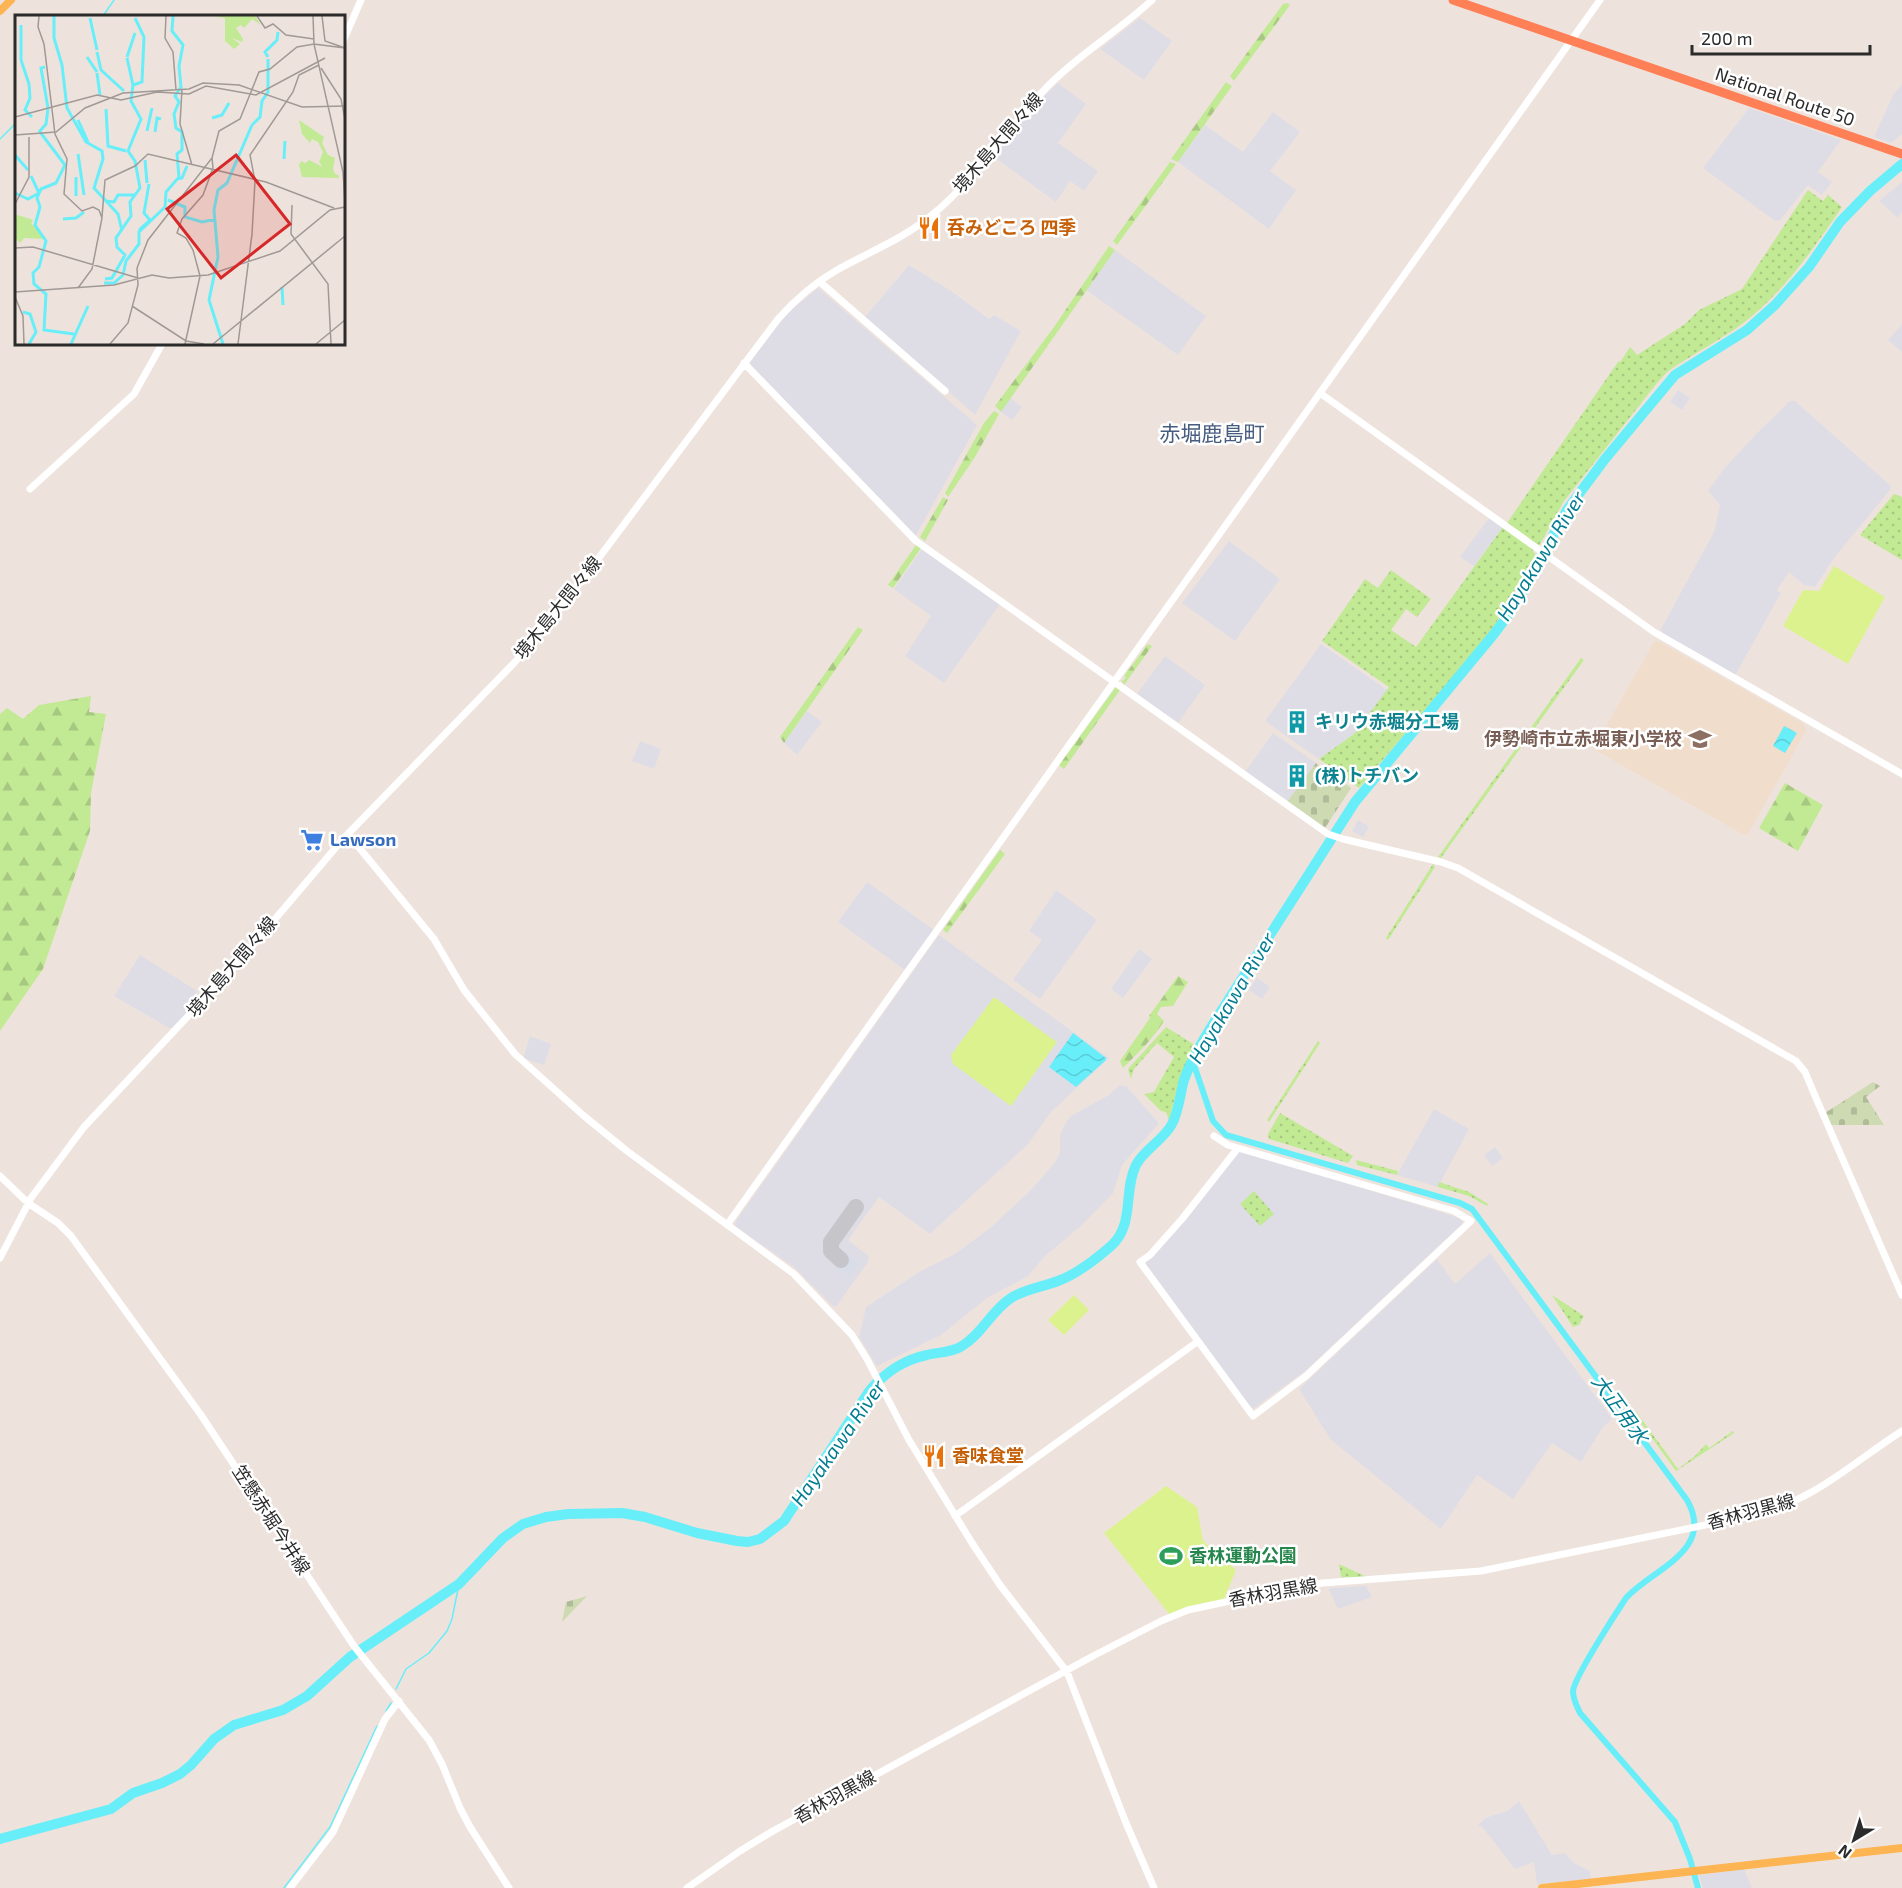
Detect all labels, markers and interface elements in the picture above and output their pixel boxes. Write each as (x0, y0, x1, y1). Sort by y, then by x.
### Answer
inset map (15, 15, 345, 345)
scale bar (1692, 18, 1870, 56)
text: 200 m (1701, 27, 1753, 49)
street label: National Route 50 (1713, 62, 1858, 130)
street label: 境木島大間々線 (948, 88, 1047, 197)
restaurant icon: 呑みどころ 四季 (916, 215, 942, 241)
place label: 呑みどころ 四季 (947, 216, 1076, 238)
district label: 赤堀鹿島町 (1160, 420, 1265, 445)
water label: Hayakawa River (1491, 485, 1591, 625)
street label: 境木島大間々線 (509, 551, 605, 663)
building icon: キリウ赤堀分工場 (1284, 709, 1310, 735)
place label: キリウ赤堀分工場 (1315, 710, 1459, 732)
school or university icon: 伊勢崎市立赤堀東小学校 (1687, 726, 1713, 752)
place label: 伊勢崎市立赤堀東小学校 (1484, 727, 1682, 749)
building icon: (株)トチバン (1284, 763, 1310, 789)
place label: (株)トチバン (1315, 764, 1419, 786)
supermarket icon: Lawson (299, 827, 325, 853)
place label: Lawson (330, 828, 396, 850)
street label: 境木島大間々線 (182, 912, 281, 1021)
water label: Hayakawa River (1183, 927, 1281, 1068)
water label: 大正用水 (1588, 1369, 1655, 1449)
water label: Hayakawa River (785, 1374, 891, 1511)
restaurant icon: 香味食堂 (921, 1443, 947, 1469)
place label: 香味食堂 (952, 1444, 1024, 1466)
street label: 笠懸赤堀今井線 (228, 1461, 315, 1578)
street label: 香林羽黒線 (1704, 1489, 1797, 1533)
sports icon: 香林運動公園 (1158, 1543, 1184, 1569)
place label: 香林運動公園 (1189, 1544, 1297, 1566)
street label: 香林羽黒線 (1227, 1573, 1319, 1611)
street label: 香林羽黒線 (790, 1765, 879, 1828)
north arrow (1824, 1810, 1884, 1870)
text: N (1834, 1841, 1855, 1863)

